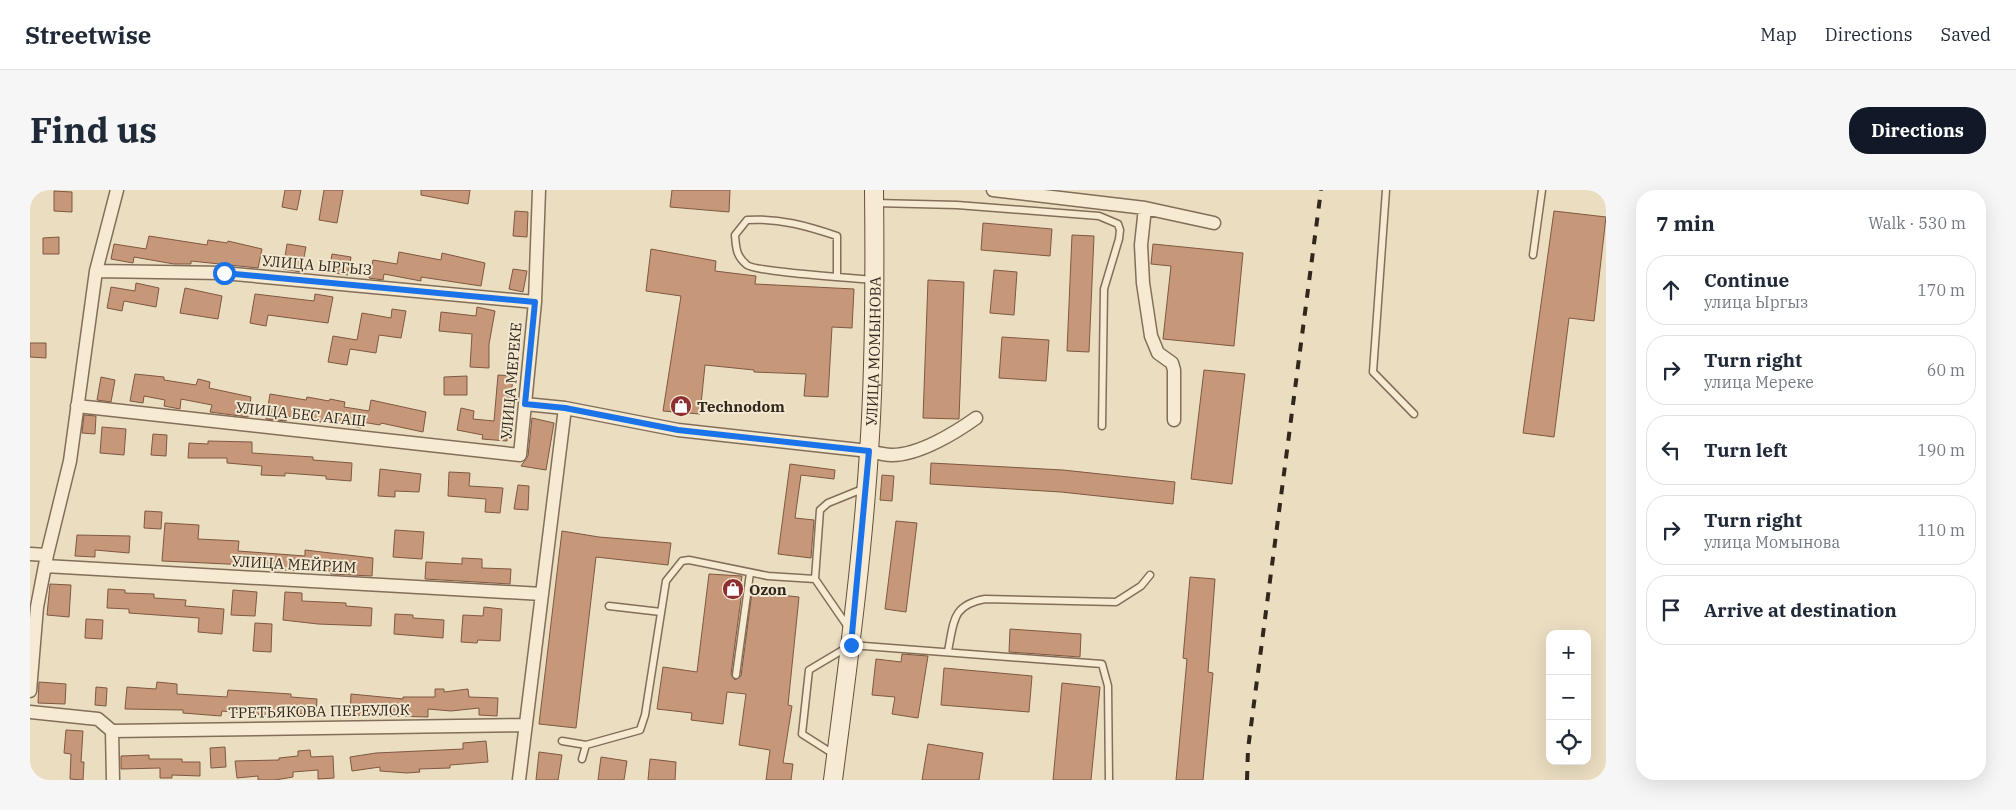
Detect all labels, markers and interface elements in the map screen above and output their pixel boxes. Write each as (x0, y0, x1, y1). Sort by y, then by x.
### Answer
text: Streetwise (25, 19, 151, 51)
text: Map (1760, 23, 1797, 46)
text: Directions (1825, 23, 1913, 46)
text: Saved (1941, 23, 1991, 46)
text: Find us (30, 107, 157, 153)
button: Directions (1849, 107, 1986, 154)
text: 7 min (1656, 209, 1715, 237)
text: Walk · 530 m (1868, 213, 1966, 233)
street label: УЛИЦА ЫРГЫЗ (261, 251, 373, 279)
route start (213, 262, 236, 285)
text: Continue (1704, 268, 1789, 292)
street label: УЛИЦА МОМЫНОВА (861, 276, 884, 426)
icon: ahead (1657, 276, 1685, 304)
text: 170 m (1917, 280, 1965, 300)
text: улица Ыргыз (1704, 292, 1808, 312)
street label: УЛИЦА МЕРЕКЕ (496, 322, 526, 440)
text: Turn right (1704, 348, 1802, 372)
icon: right (1657, 356, 1685, 384)
text: 60 m (1927, 360, 1965, 380)
text: улица Мереке (1704, 372, 1814, 392)
shop icon: Technodom (669, 394, 693, 418)
place label: Technodom (697, 397, 785, 416)
street label: УЛИЦА БЕС АГАШ (235, 398, 367, 430)
icon: left (1657, 436, 1685, 464)
text: Turn left (1704, 438, 1787, 462)
text: 190 m (1917, 440, 1965, 460)
text: Turn right (1704, 508, 1802, 532)
icon: right (1657, 516, 1685, 544)
text: 110 m (1917, 520, 1965, 540)
text: улица Момынова (1704, 532, 1840, 552)
street label: УЛИЦА МЕЙРИМ (231, 551, 357, 577)
shop icon: Ozon (721, 577, 745, 601)
place label: Ozon (749, 580, 787, 599)
icon: arrive (1657, 596, 1685, 624)
text: Arrive at destination (1704, 598, 1897, 622)
map controls (1546, 630, 1591, 765)
button: + (1546, 630, 1591, 675)
route end (840, 634, 863, 657)
button: − (1546, 675, 1591, 720)
street label: ТРЕТЬЯКОВА ПЕРЕУЛОК (228, 700, 411, 722)
button: locate (1546, 720, 1591, 765)

